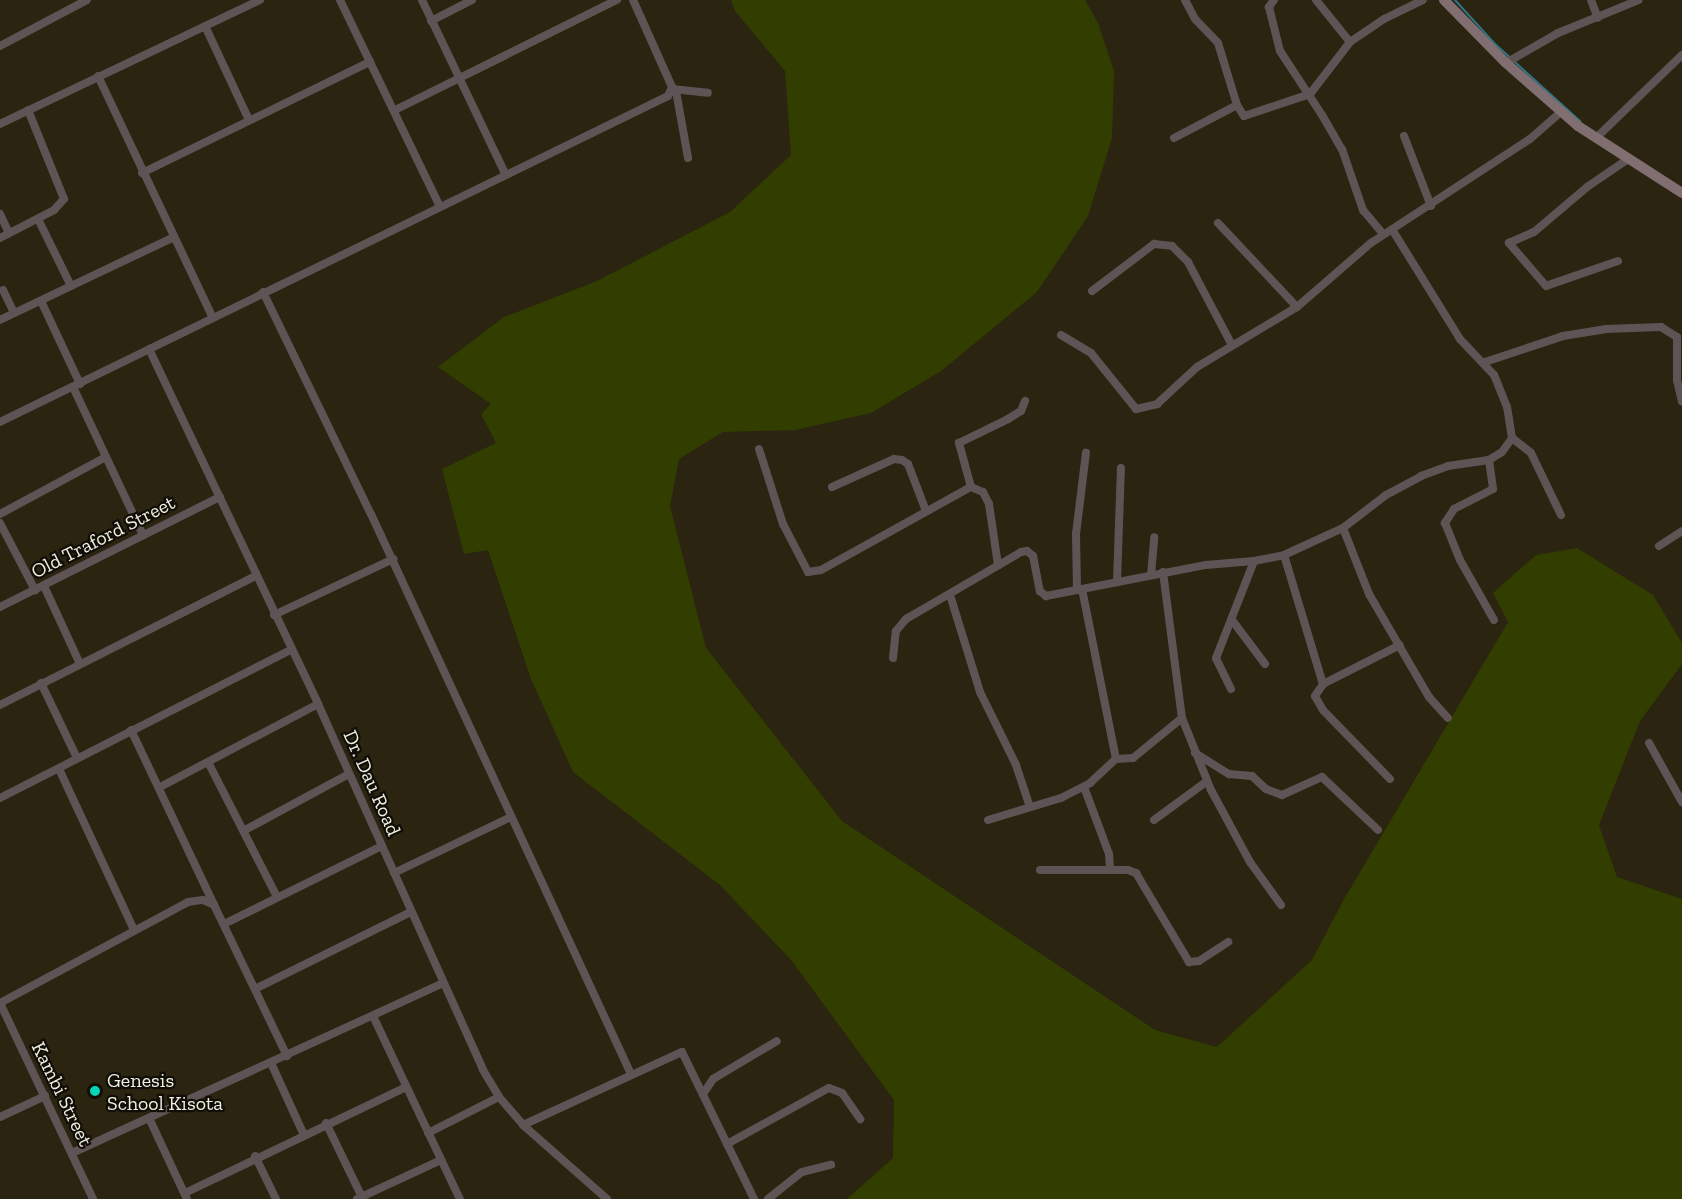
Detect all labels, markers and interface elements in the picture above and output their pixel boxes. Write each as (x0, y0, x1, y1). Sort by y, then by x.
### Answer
street label: Old Traford Street (27, 490, 179, 584)
street label: Dr. Dau Road (338, 726, 406, 840)
street label: Kambi Street (26, 1038, 98, 1150)
place label: Genesis School Kisota (107, 1068, 223, 1115)
marker: Genesis School Kisota (88, 1084, 102, 1098)

